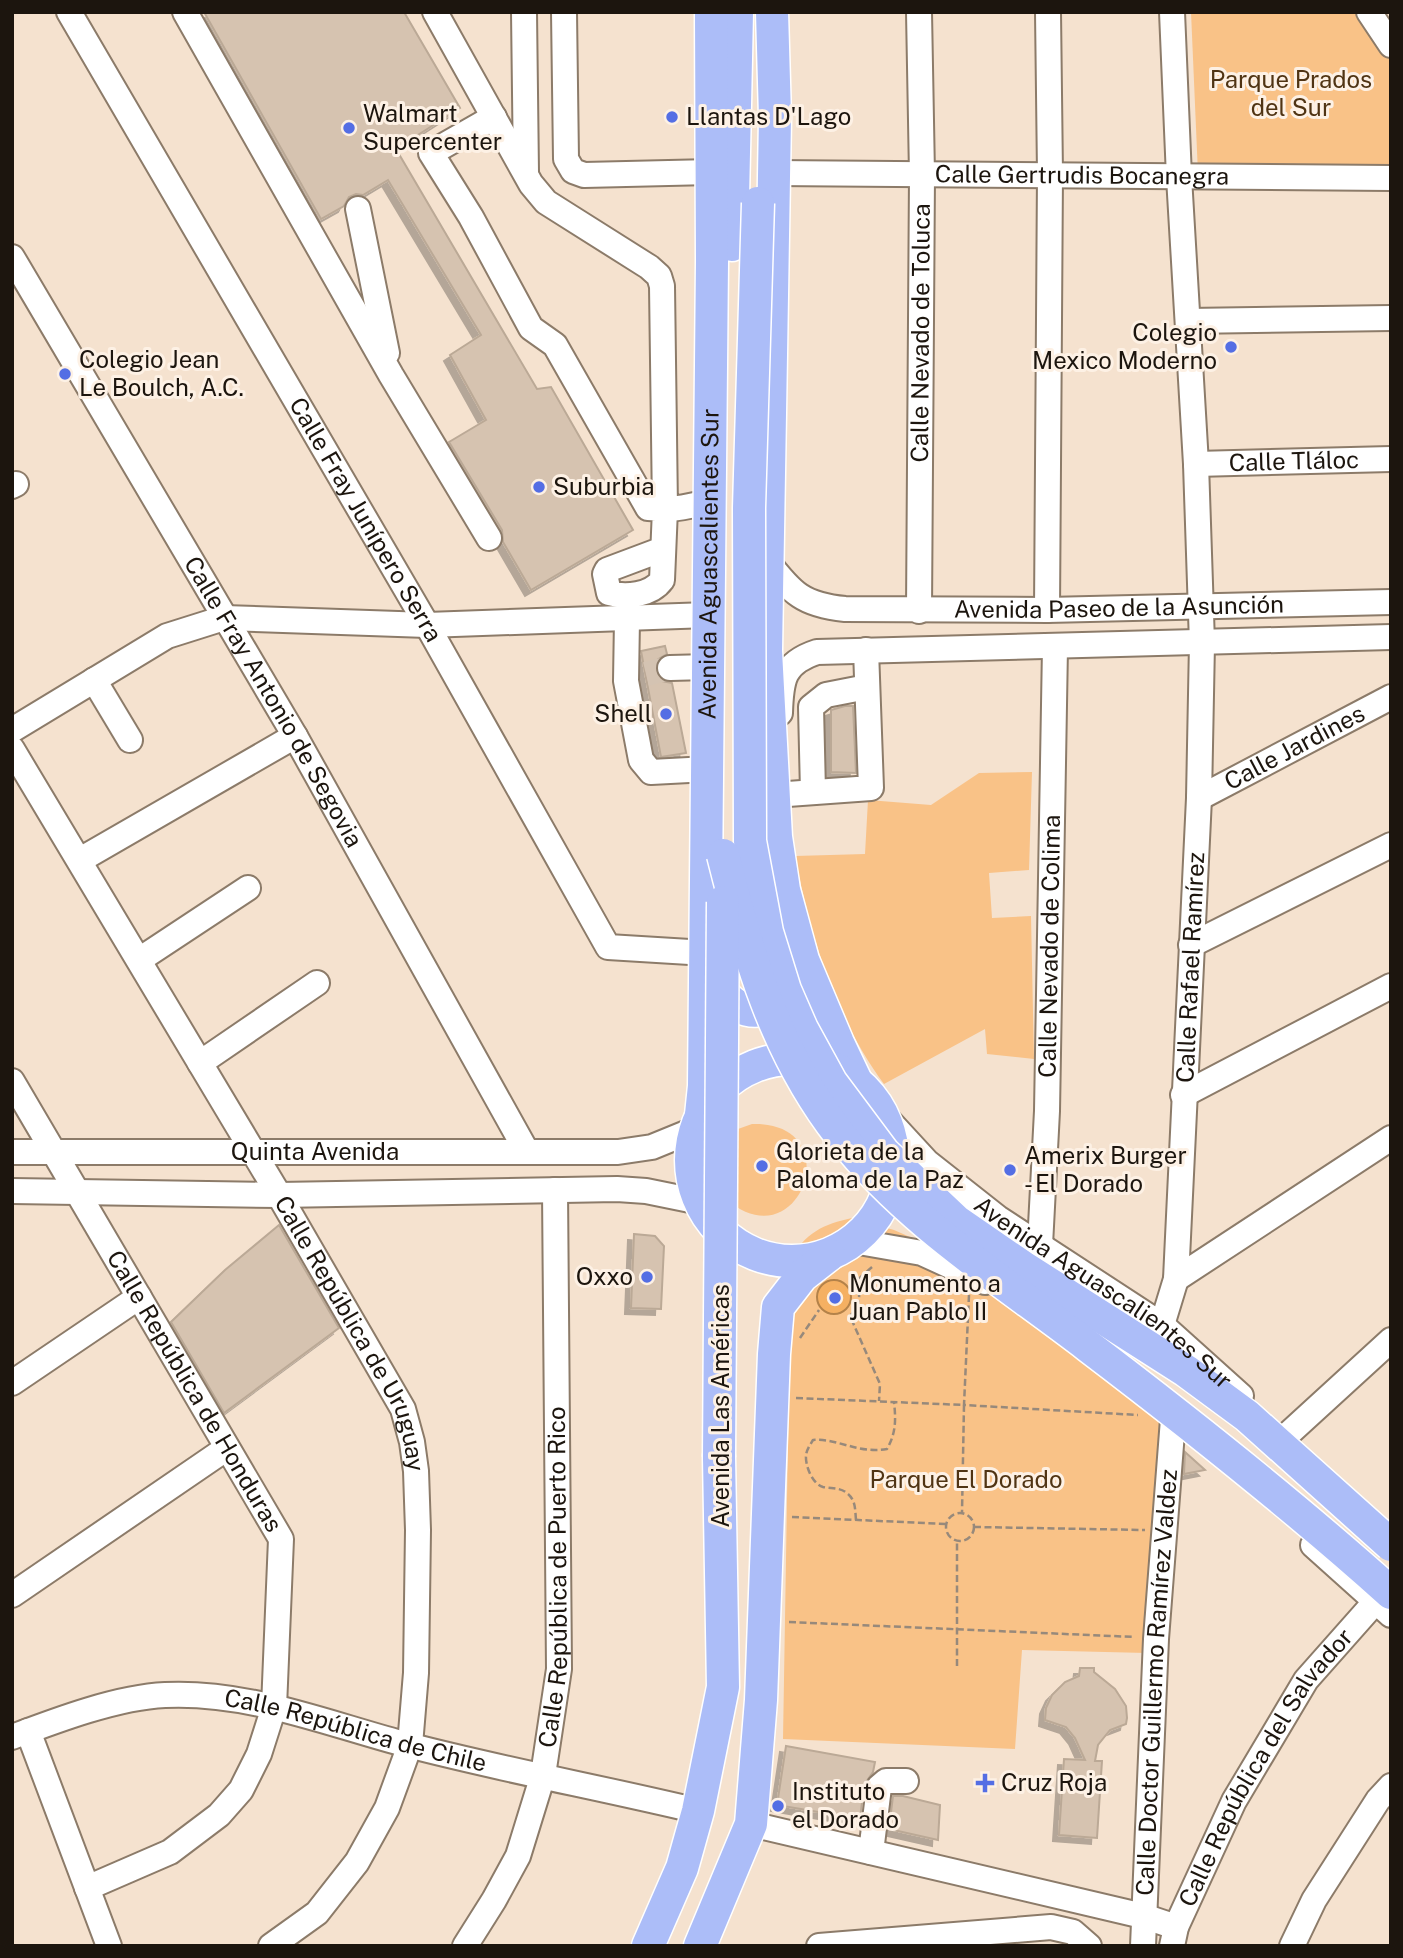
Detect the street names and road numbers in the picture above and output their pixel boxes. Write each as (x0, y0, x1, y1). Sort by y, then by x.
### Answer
street label: Calle Gertrudis Bocanegra (935, 159, 1229, 190)
street label: Calle Nevado de Toluca (905, 203, 935, 463)
street label: Calle Fray Junípero Serra (284, 392, 449, 646)
street label: Avenida Aguascalientes Sur (693, 408, 724, 720)
street label: Calle Tláloc (1228, 445, 1360, 476)
street label: Calle Fray Antonio de Segovia (179, 551, 369, 852)
street label: Avenida Paseo de la Asunción (954, 589, 1284, 623)
street label: Calle Jardines (1219, 698, 1369, 795)
street label: Calle Nevado de Colima (1033, 814, 1065, 1078)
street label: Calle Rafael Ramírez (1170, 851, 1209, 1083)
street label: Quinta Avenida (231, 1137, 399, 1165)
street label: Calle República de Uruguay (269, 1190, 431, 1473)
street label: Avenida Aguascalientes Sur (969, 1190, 1238, 1394)
street label: Calle República de Honduras (102, 1245, 289, 1537)
street label: Avenida Las Américas (706, 1284, 734, 1528)
street label: Calle República de Puerto Rico (532, 1406, 572, 1749)
street label: Calle Doctor Guillermo Ramírez Valdez (1130, 1468, 1182, 1896)
street label: Calle República del Salvador (1172, 1622, 1358, 1911)
street label: Calle República de Chile (223, 1683, 490, 1777)

